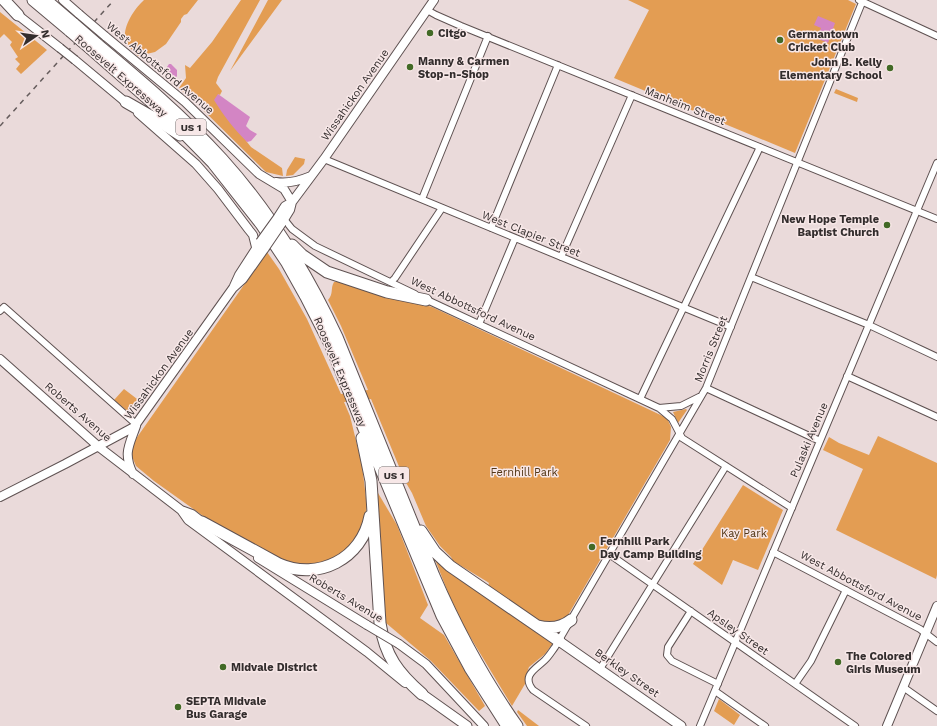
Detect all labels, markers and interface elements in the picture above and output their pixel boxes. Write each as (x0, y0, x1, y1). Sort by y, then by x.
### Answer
north arrow (16, 16, 56, 56)
street label: West Abbottsford Avenue (104, 19, 216, 117)
place label: Citgo (438, 27, 467, 40)
text: N (38, 28, 53, 39)
marker: Citgo (425, 28, 435, 38)
place label: Germantown Cricket Club (788, 28, 859, 54)
street label: Roosevelt Expressway (72, 32, 170, 120)
marker: Germantown Cricket Club (775, 35, 785, 45)
street label: Wissahickon Avenue (318, 47, 392, 143)
place label: Manny & Carmen Stop-n-Shop (418, 55, 509, 81)
place label: John B. Kelly Elementary School (780, 56, 883, 82)
marker: Manny & Carmen Stop-n-Shop (405, 62, 415, 72)
marker: John B. Kelly Elementary School (885, 63, 895, 73)
street label: Manheim Street (643, 84, 728, 128)
road number: US 1 (176, 119, 206, 135)
street label: West Clapier Street (480, 208, 583, 260)
place label: New Hope Temple Baptist Church (781, 213, 879, 239)
marker: New Hope Temple Baptist Church (882, 220, 892, 230)
street label: West Abbottsford Avenue (408, 274, 538, 344)
street label: Morris Street (692, 314, 730, 384)
street label: Roosevelt Expressway (311, 315, 369, 429)
street label: Wissahickon Avenue (122, 326, 196, 422)
street label: Roberts Avenue (42, 380, 114, 444)
street label: Pulaski Avenue (787, 401, 831, 479)
park label: Fernhill Park (490, 466, 558, 479)
road number: US 1 (379, 467, 409, 483)
park label: Kay Park (721, 527, 767, 540)
place label: Fernhill Park Day Camp Building (600, 535, 702, 561)
marker: Fernhill Park Day Camp Building (587, 542, 597, 552)
street label: West Abbottsford Avenue (798, 548, 924, 624)
street label: Roberts Avenue (307, 571, 385, 625)
street label: Apsley Street (705, 606, 771, 658)
street label: Berkley Street (592, 646, 662, 700)
place label: The Colored Girls Museum (846, 650, 921, 676)
marker: The Colored Girls Museum (833, 657, 843, 667)
place label: Midvale District (231, 661, 318, 674)
marker: Midvale District (218, 662, 228, 672)
place label: SEPTA Midvale Bus Garage (186, 695, 266, 721)
marker: SEPTA Midvale Bus Garage (173, 702, 183, 712)

